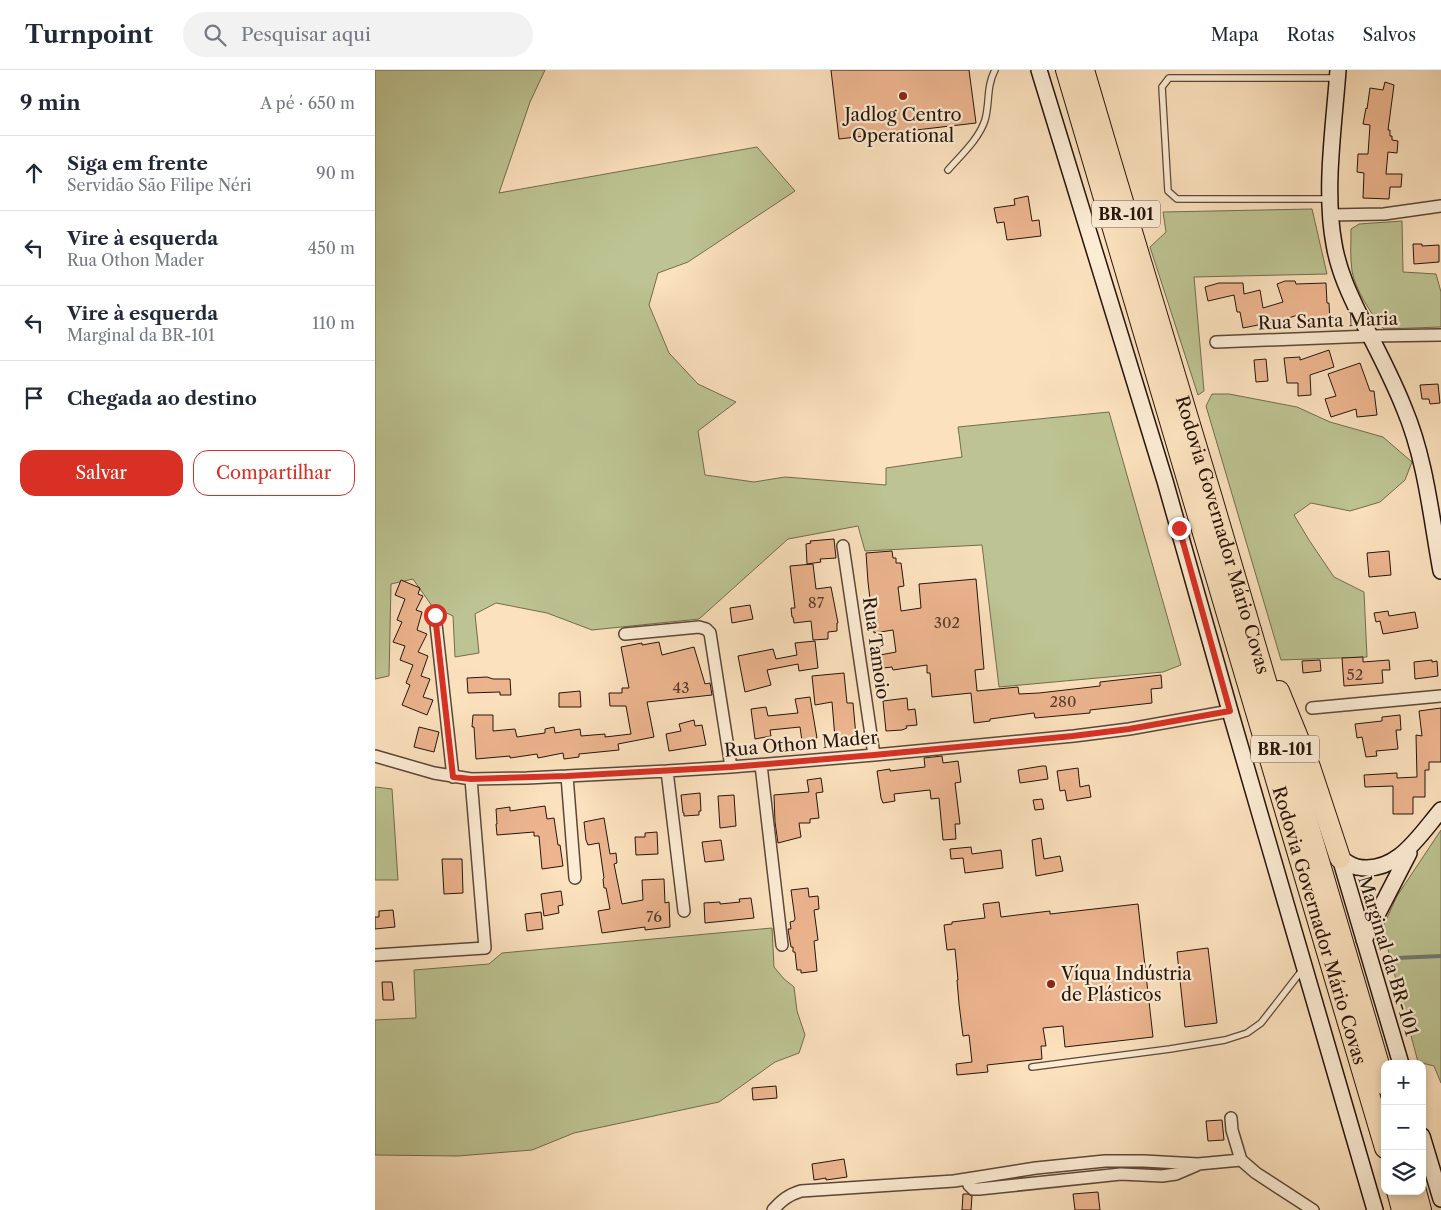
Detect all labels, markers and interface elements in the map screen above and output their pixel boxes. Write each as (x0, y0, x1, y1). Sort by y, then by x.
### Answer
search box (183, 12, 533, 57)
text: Turnpoint (25, 20, 153, 49)
icon: search (201, 21, 229, 49)
text: Pesquisar aqui (241, 23, 371, 46)
text: Mapa (1211, 24, 1259, 46)
text: Rotas (1287, 24, 1335, 46)
text: Salvos (1363, 24, 1416, 46)
text: 9 min (20, 90, 81, 115)
marker: Jadlog Centro Operational (897, 90, 909, 102)
text: A pé · 650 m (260, 93, 355, 113)
place label: Jadlog Centro Operational (841, 104, 962, 147)
text: Siga em frente (67, 152, 208, 175)
icon: ahead (20, 159, 48, 187)
text: 90 m (316, 163, 355, 183)
text: Servidão São Filipe Néri (67, 175, 251, 195)
road number: BR-101 (1092, 200, 1160, 228)
text: Vire à esquerda (67, 227, 218, 250)
icon: left (20, 234, 48, 262)
text: 450 m (308, 238, 355, 258)
text: Rua Othon Mader (67, 250, 204, 270)
text: Vire à esquerda (67, 302, 218, 325)
street label: Rua Santa Maria (1258, 308, 1399, 334)
icon: left (20, 309, 48, 337)
text: 110 m (312, 313, 355, 333)
text: Marginal da BR-101 (67, 325, 215, 345)
icon: arrive (20, 384, 48, 412)
text: Chegada ao destino (67, 387, 257, 410)
street label: Rodovia Governador Mário Covas (1171, 393, 1274, 677)
button: Salvar (20, 450, 183, 496)
button: Compartilhar (193, 450, 355, 496)
route end (1168, 517, 1191, 540)
house number: 87 (808, 593, 825, 612)
street label: Rua Tamoio (858, 595, 894, 701)
route start (424, 604, 447, 627)
house number: 302 (934, 613, 960, 632)
house number: 52 (1347, 665, 1363, 684)
house number: 43 (673, 678, 689, 697)
house number: 280 (1049, 692, 1077, 711)
street label: Rua Othon Mader (723, 726, 879, 762)
road number: BR-101 (1251, 736, 1319, 762)
street label: Rodovia Governador Mário Covas (1268, 784, 1371, 1067)
street label: Marginal da BR-101 (1353, 873, 1423, 1039)
house number: 76 (646, 907, 662, 926)
place label: Víqua Indústria de Plásticos (1060, 963, 1192, 1006)
marker: Víqua Indústria de Plásticos (1045, 978, 1057, 990)
map controls (1381, 1060, 1426, 1195)
button: + (1381, 1060, 1426, 1105)
button: − (1381, 1105, 1426, 1150)
button: layers (1381, 1150, 1426, 1195)

